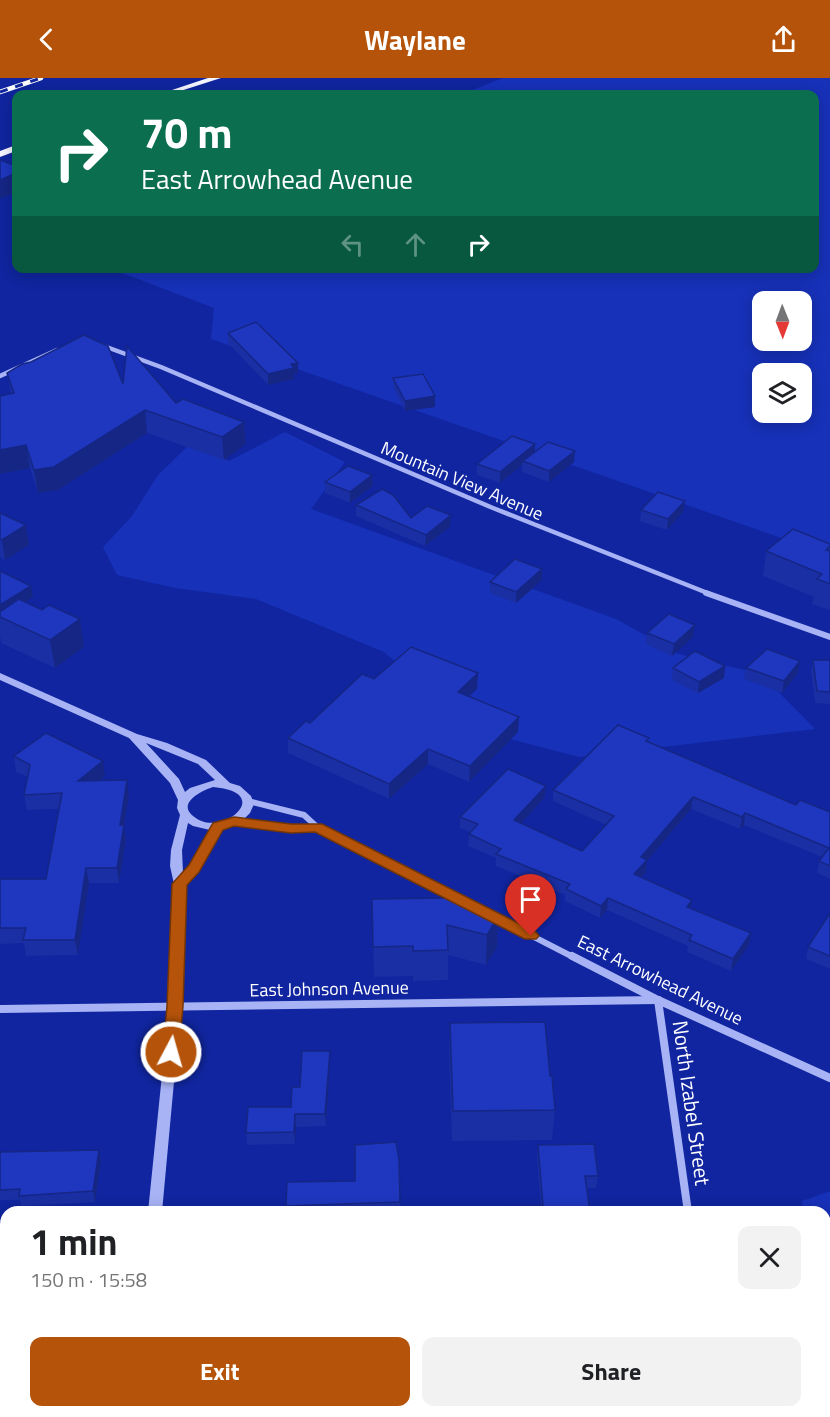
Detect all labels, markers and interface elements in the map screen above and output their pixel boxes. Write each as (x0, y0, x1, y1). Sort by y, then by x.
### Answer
text: Waylane (364, 19, 466, 60)
icon: back (30, 23, 63, 56)
icon: share (767, 23, 800, 56)
text: 70 m (141, 100, 233, 164)
icon: right (42, 114, 120, 192)
text: East Arrowhead Avenue (141, 158, 413, 199)
icon: left (336, 228, 369, 261)
icon: ahead (399, 228, 432, 261)
icon: right (462, 228, 495, 261)
north arrow (752, 291, 812, 351)
map controls (752, 291, 812, 423)
button: layers (752, 363, 812, 423)
street label: Mountain View Avenue (377, 434, 548, 527)
pin (505, 874, 556, 936)
icon: arrive (514, 883, 547, 916)
street label: East Arrowhead Avenue (573, 928, 748, 1031)
street label: East Johnson Avenue (249, 974, 409, 1003)
street label: North Izabel Street (665, 1018, 719, 1188)
position arrow (139, 1020, 203, 1084)
text: 1 min (30, 1214, 117, 1269)
button: close (738, 1226, 801, 1289)
text: 150 m · 15:58 (30, 1264, 147, 1295)
button: Exit (30, 1337, 410, 1406)
button: Share (422, 1337, 801, 1406)

